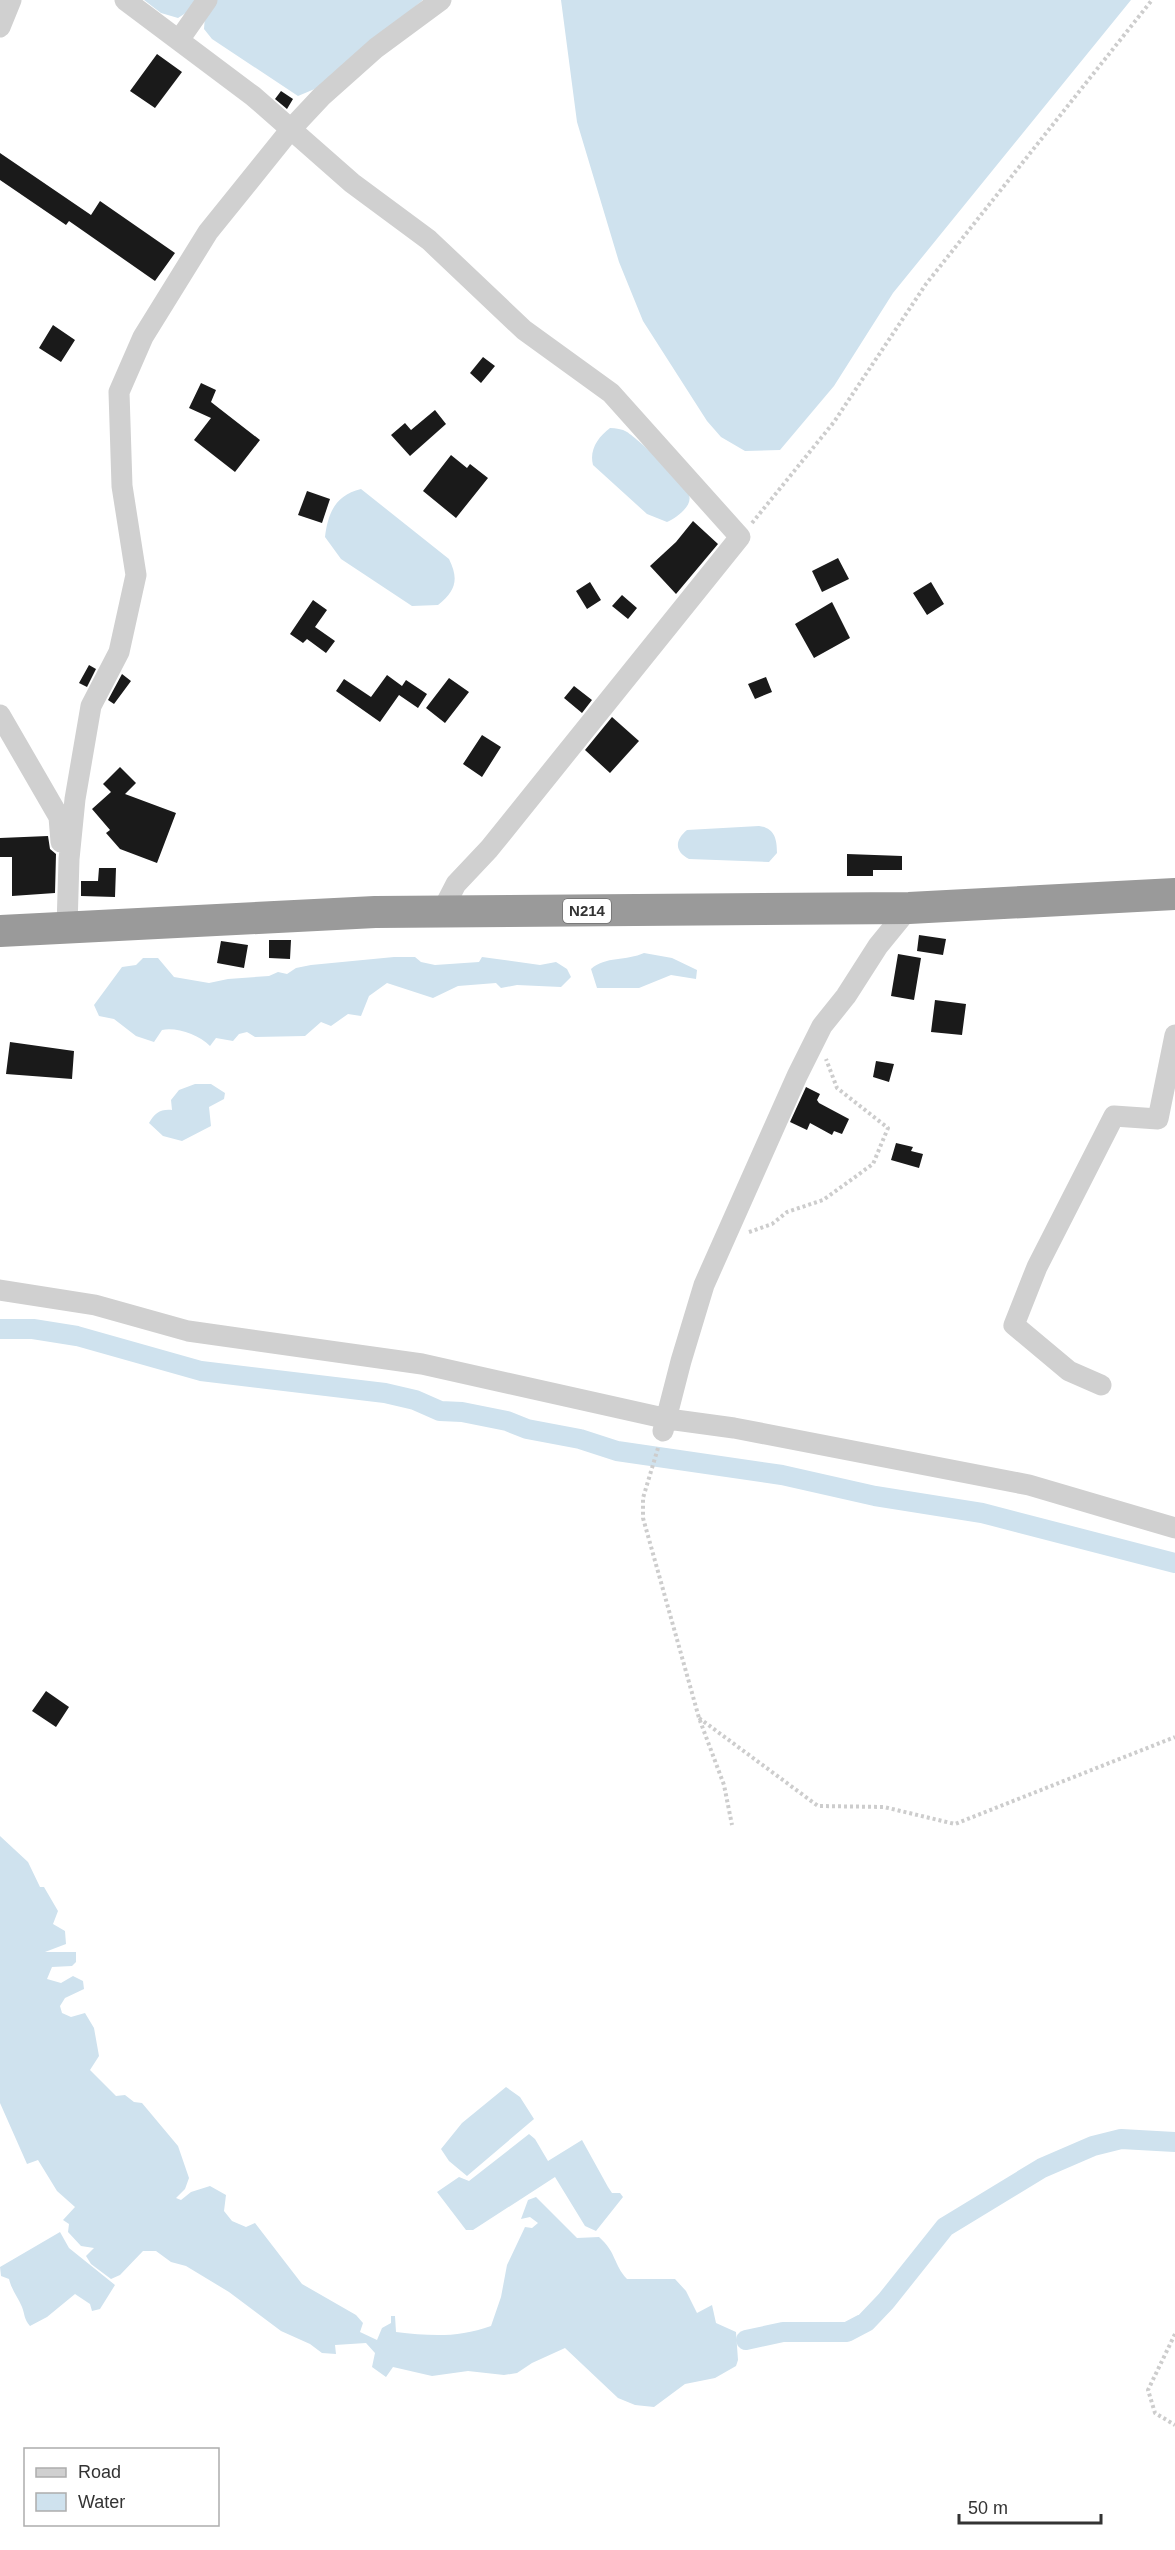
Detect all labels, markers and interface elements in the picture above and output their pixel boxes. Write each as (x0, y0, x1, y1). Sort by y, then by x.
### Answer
road number: N214 (563, 899, 611, 923)
legend (24, 2448, 219, 2526)
text: Road (78, 2462, 121, 2482)
scale bar (959, 2487, 1102, 2525)
text: Water (78, 2492, 125, 2512)
text: 50 m (968, 2498, 1008, 2518)

